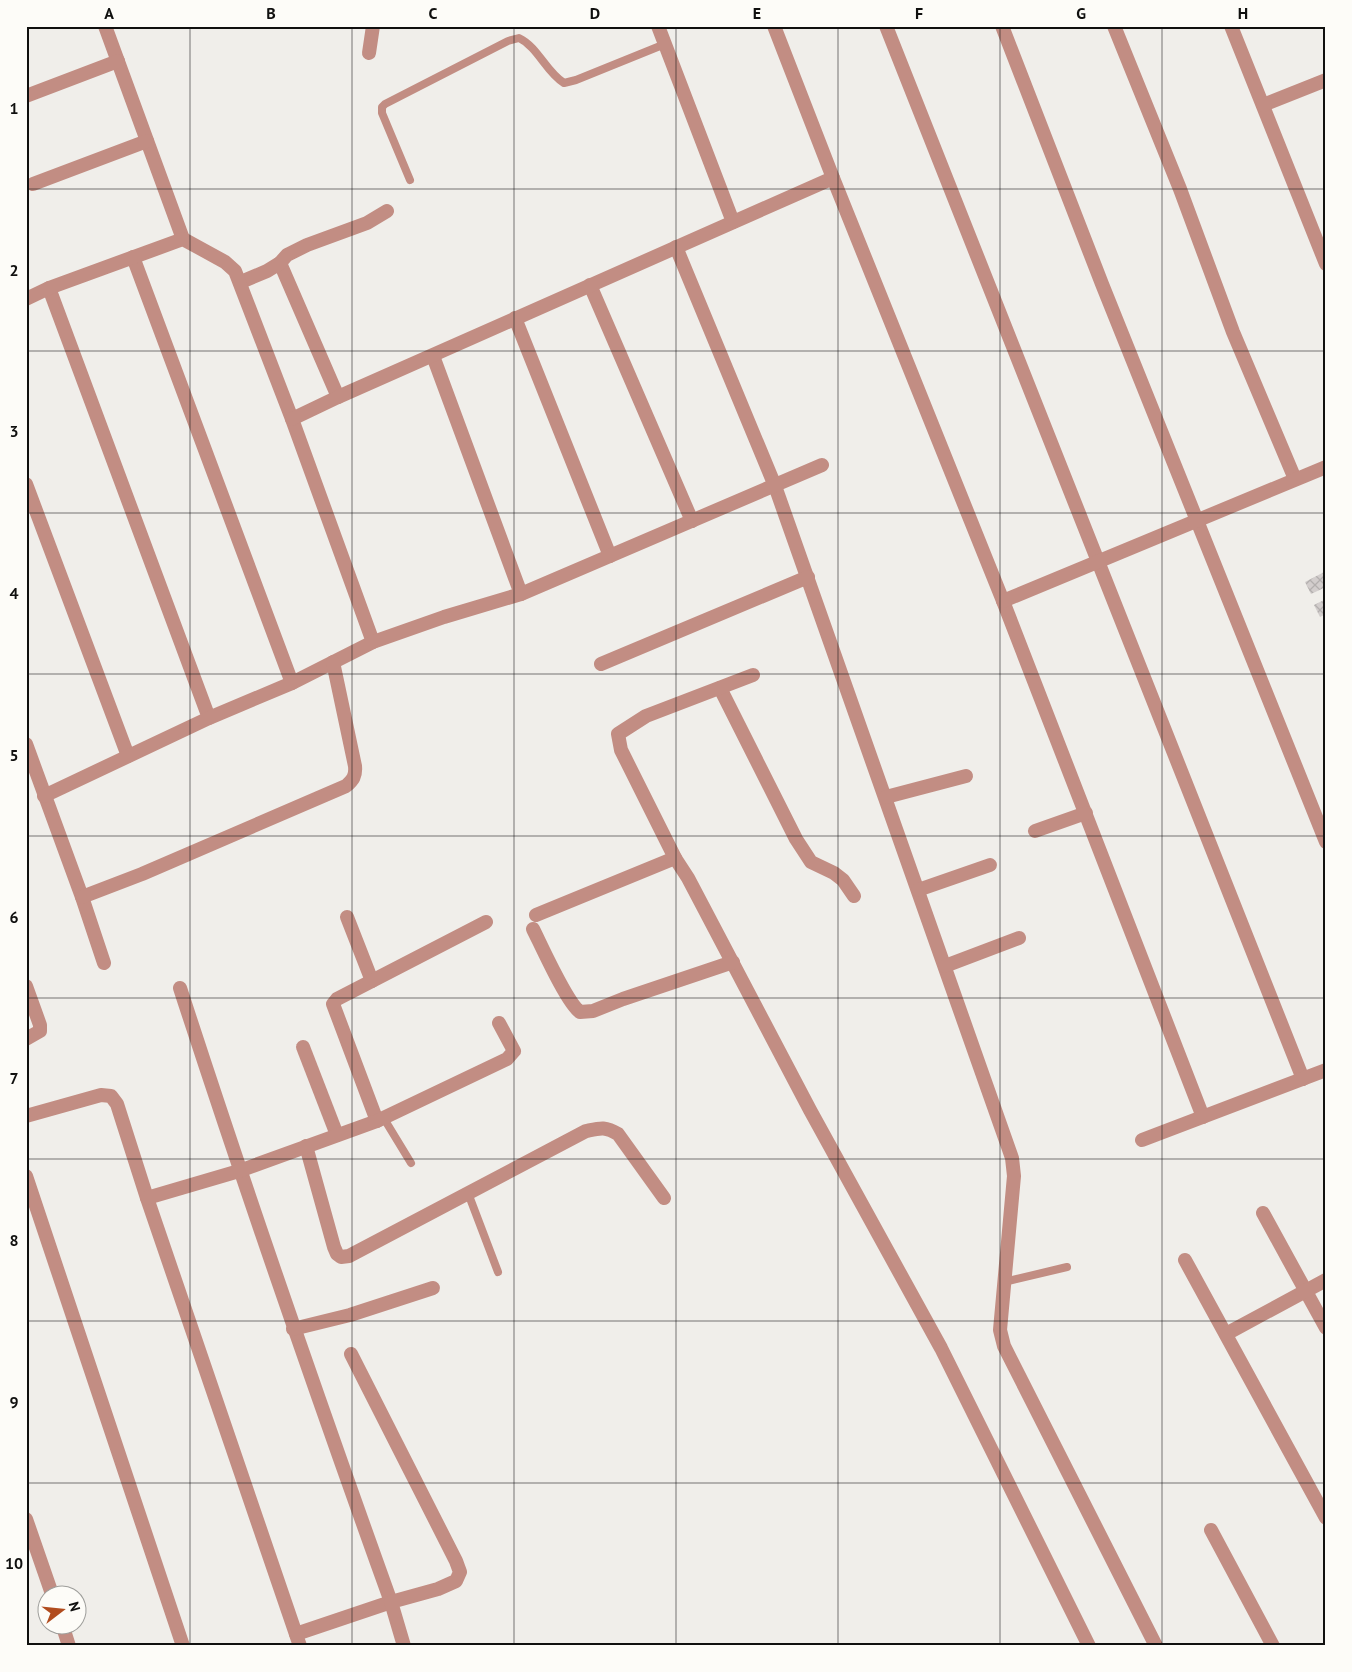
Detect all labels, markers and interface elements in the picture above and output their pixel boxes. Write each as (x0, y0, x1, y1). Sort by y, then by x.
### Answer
text: A (104, 3, 114, 23)
text: B (266, 3, 276, 23)
text: C (429, 3, 438, 23)
text: D (590, 3, 600, 23)
text: E (753, 3, 761, 23)
text: F (915, 3, 923, 23)
text: G (1076, 3, 1086, 23)
text: H (1238, 3, 1248, 23)
text: 1 (9, 98, 19, 118)
text: 2 (9, 260, 19, 280)
text: 3 (9, 421, 19, 441)
text: 4 (9, 583, 19, 603)
text: 5 (9, 745, 19, 765)
text: 6 (9, 907, 19, 927)
text: 7 (9, 1068, 19, 1088)
text: 8 (9, 1230, 19, 1250)
text: 9 (9, 1392, 19, 1412)
text: 10 (5, 1553, 23, 1573)
north arrow (38, 1584, 88, 1634)
text: N (65, 1600, 84, 1613)

